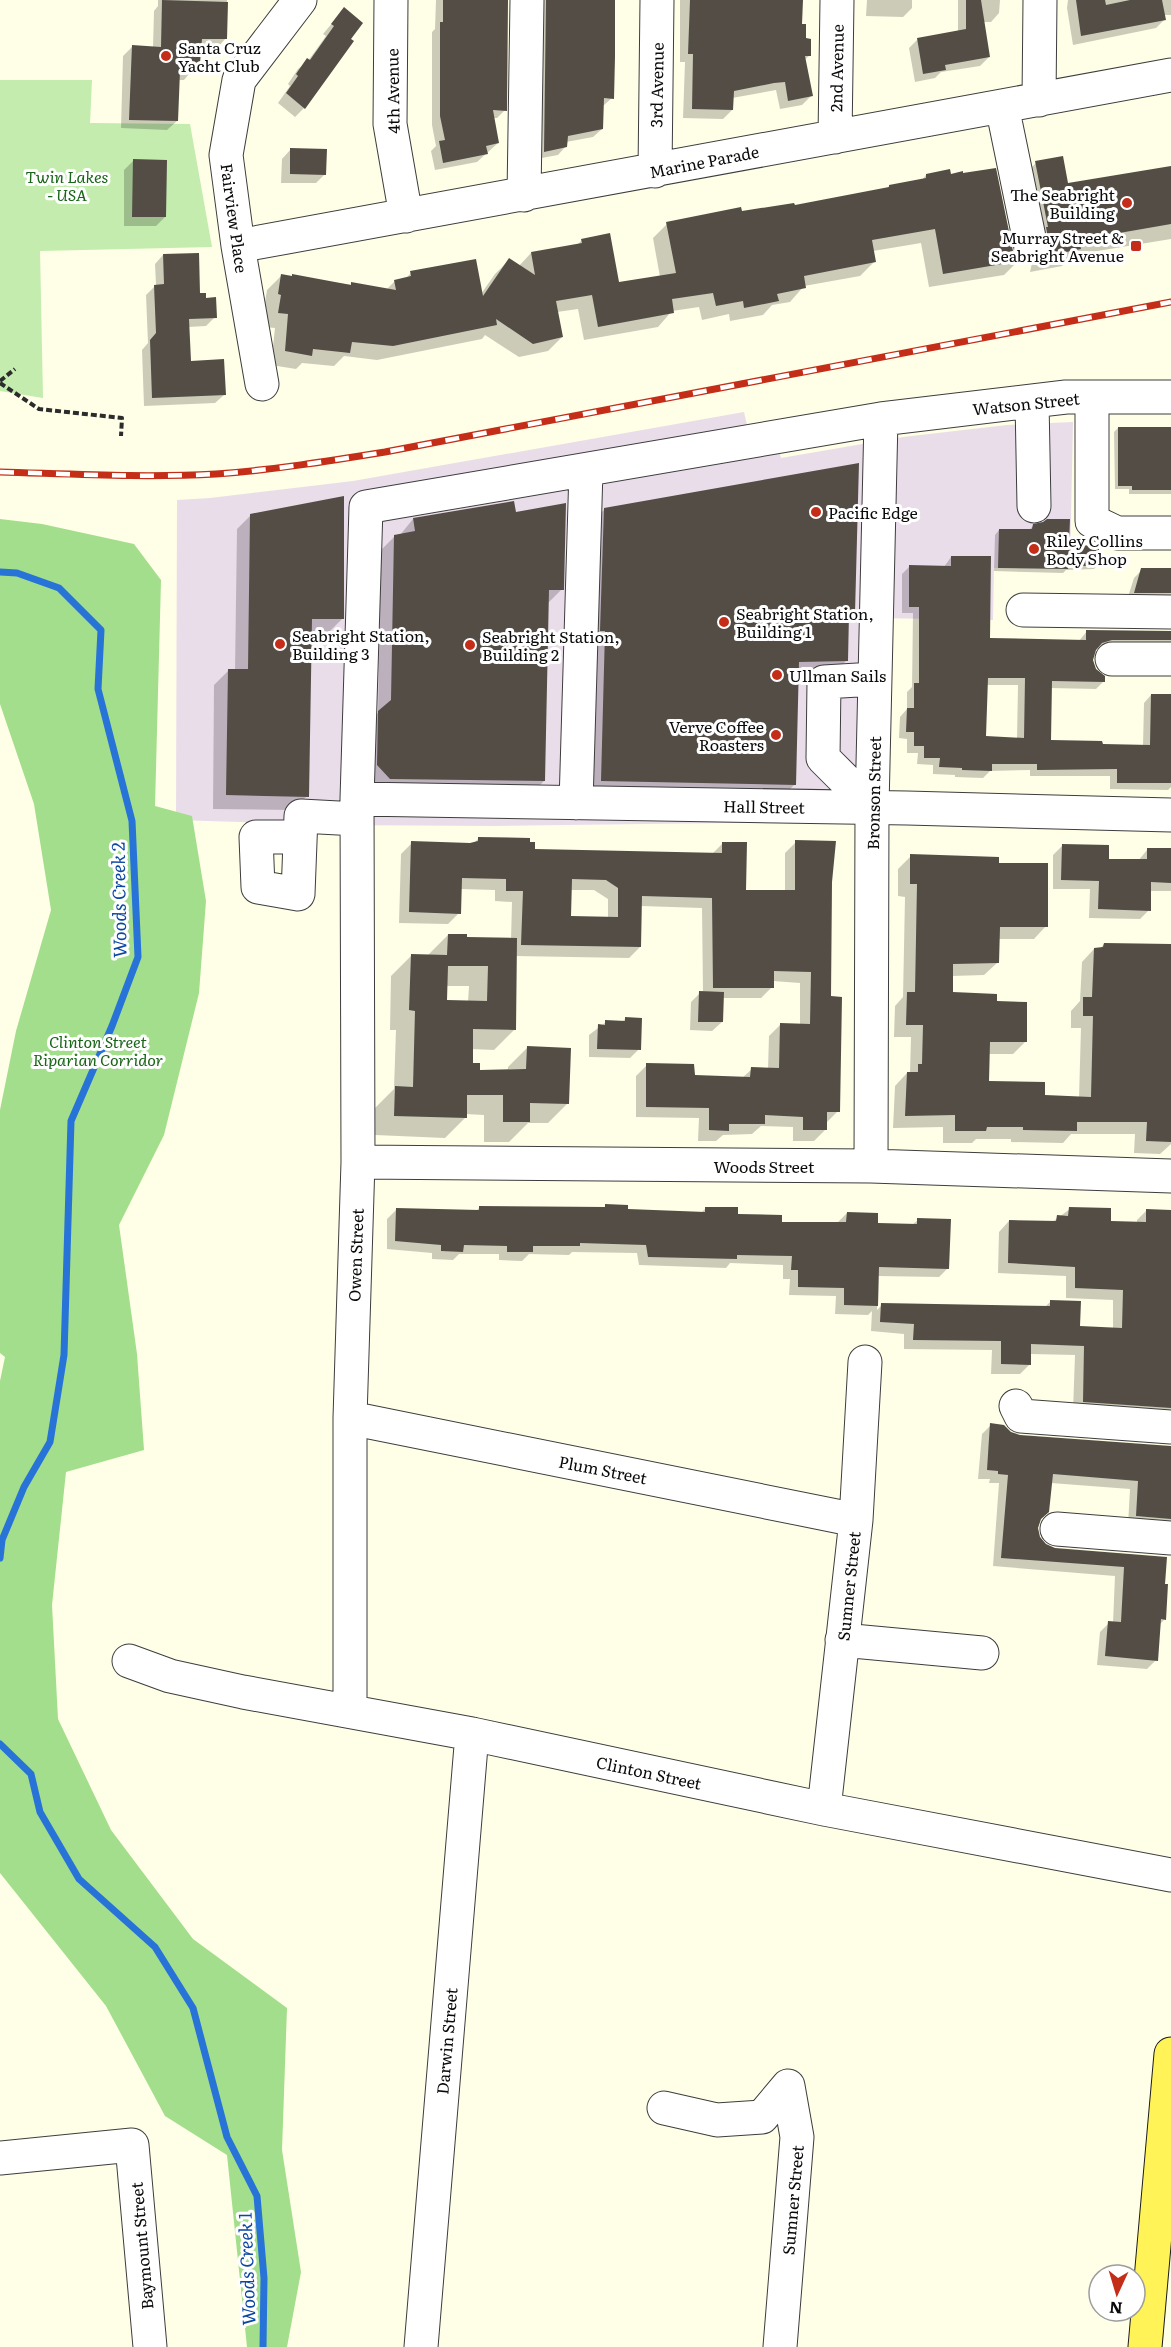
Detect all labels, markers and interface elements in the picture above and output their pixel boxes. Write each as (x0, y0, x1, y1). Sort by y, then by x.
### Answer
street label: 2nd Avenue (823, 24, 849, 112)
place label: Santa Cruz Yacht Club (178, 35, 261, 77)
street label: 3rd Avenue (643, 42, 669, 128)
street label: 4th Avenue (379, 48, 405, 134)
marker: Santa Cruz Yacht Club (159, 49, 173, 63)
street label: Marine Parade (647, 139, 761, 183)
street label: Fairview Place (215, 162, 255, 274)
park label: Twin Lakes - USA (26, 164, 108, 206)
place label: The Seabright Building (1010, 182, 1116, 224)
marker: The Seabright Building (1120, 196, 1134, 210)
place label: Murray Street & Seabright Avenue (991, 225, 1124, 267)
marker: Murray Street & Seabright Avenue (1129, 239, 1143, 253)
street label: Watson Street (971, 385, 1081, 421)
place label: Pacific Edge (828, 500, 918, 524)
marker: Pacific Edge (809, 505, 823, 519)
place label: Riley Collins Body Shop (1046, 528, 1143, 570)
marker: Riley Collins Body Shop (1027, 542, 1041, 556)
place label: Seabright Station, Building 1 (736, 601, 874, 643)
marker: Seabright Station, Building 1 (717, 615, 731, 629)
place label: Seabright Station, Building 3 (292, 623, 430, 665)
place label: Seabright Station, Building 2 (482, 624, 620, 666)
marker: Seabright Station, Building 3 (273, 637, 287, 651)
marker: Seabright Station, Building 2 (463, 638, 477, 652)
place label: Ullman Sails (789, 663, 886, 687)
marker: Ullman Sails (770, 668, 784, 682)
place label: Verve Coffee Roasters (669, 714, 764, 756)
marker: Verve Coffee Roasters (769, 728, 783, 742)
street label: Bronson Street (860, 735, 886, 850)
street label: Hall Street (723, 793, 806, 819)
water label: Woods Creek 2 (103, 842, 133, 958)
park label: Clinton Street Riparian Corridor (33, 1029, 163, 1071)
street label: Woods Street (714, 1154, 815, 1178)
street label: Owen Street (341, 1207, 369, 1302)
street label: Plum Street (557, 1449, 650, 1489)
street label: Sumner Street (830, 1529, 866, 1642)
street label: Clinton Street (594, 1749, 704, 1795)
street label: Darwin Street (429, 1986, 463, 2095)
street label: Sumner Street (775, 2144, 809, 2256)
street label: Baymount Street (123, 2181, 159, 2311)
water label: Woods Creek 1 (231, 2212, 261, 2326)
north arrow (1087, 2263, 1147, 2323)
text: N (1108, 2297, 1123, 2321)

